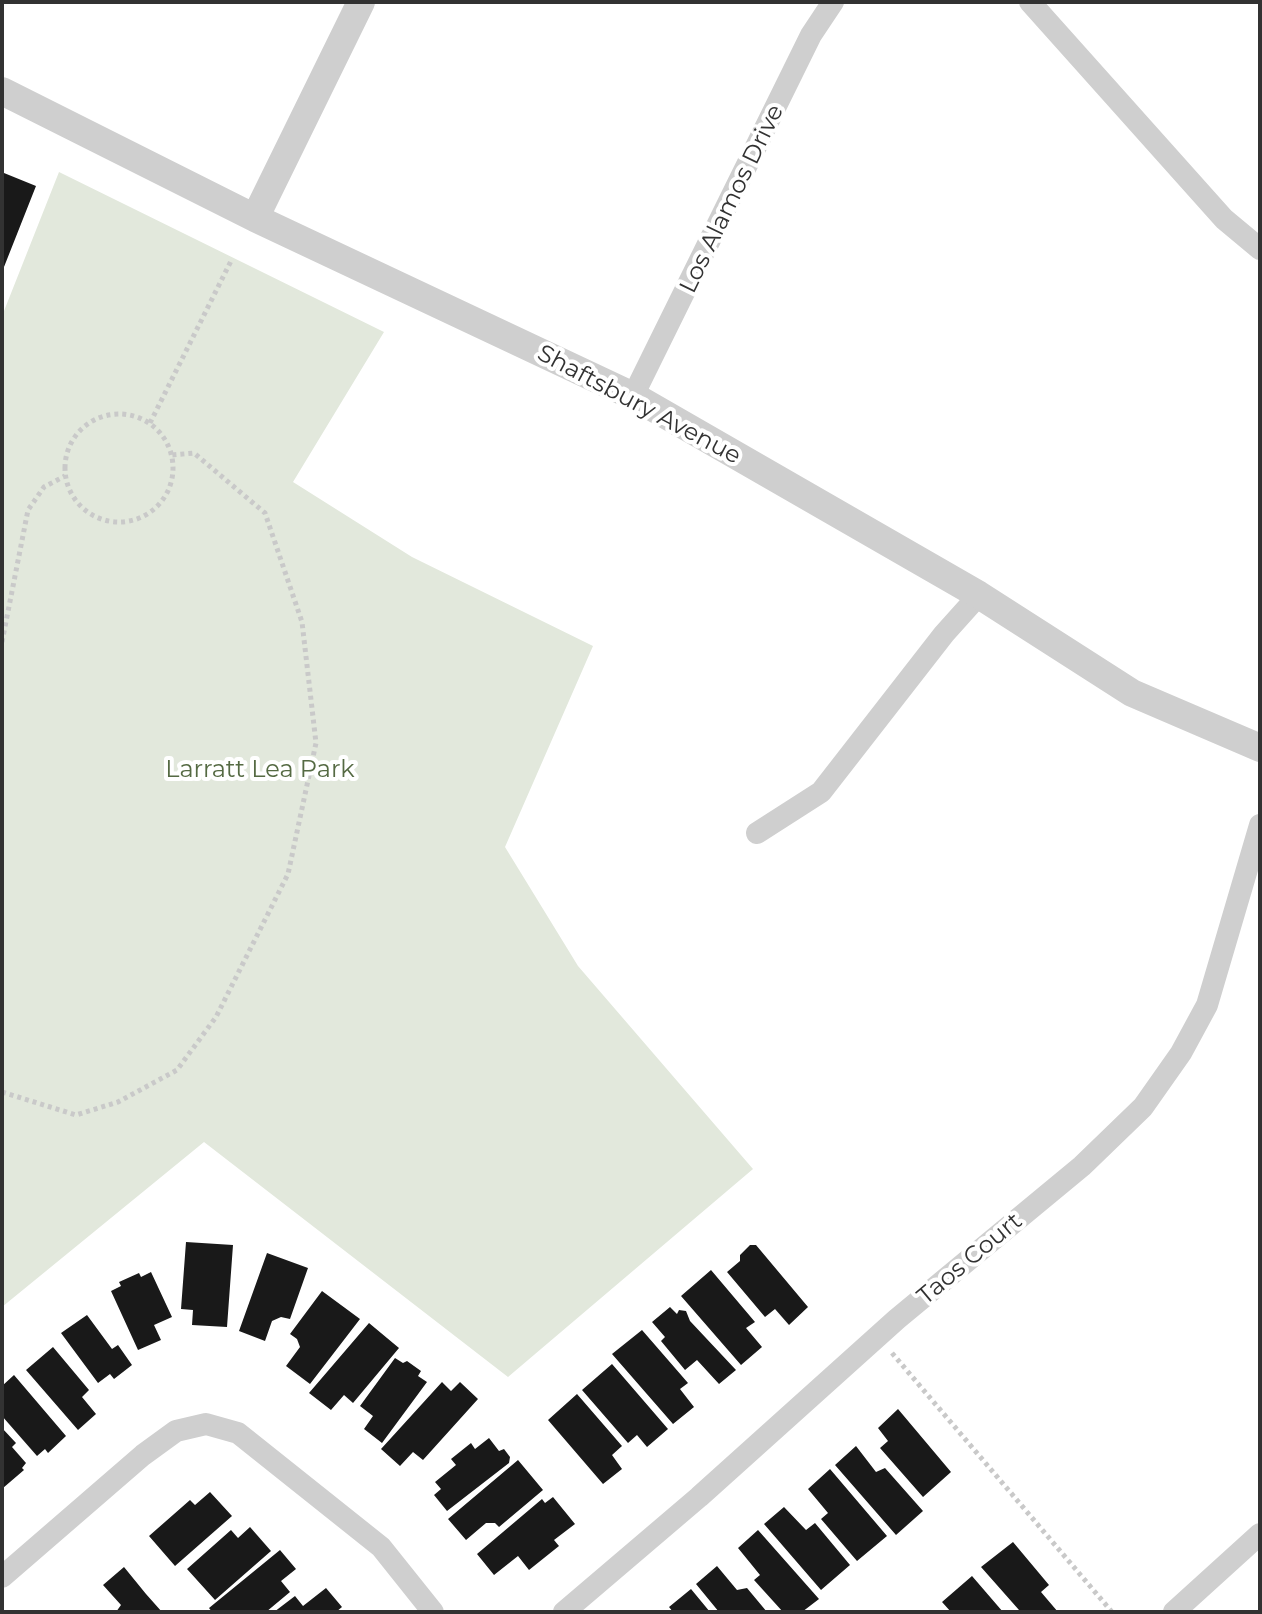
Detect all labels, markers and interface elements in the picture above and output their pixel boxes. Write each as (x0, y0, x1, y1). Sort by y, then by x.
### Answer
street label: Los Alamos Drive (674, 100, 790, 298)
street label: Shaftsbury Avenue (532, 339, 746, 471)
park label: Larratt Lea Park (165, 756, 355, 784)
street label: Taos Court (912, 1207, 1028, 1311)

